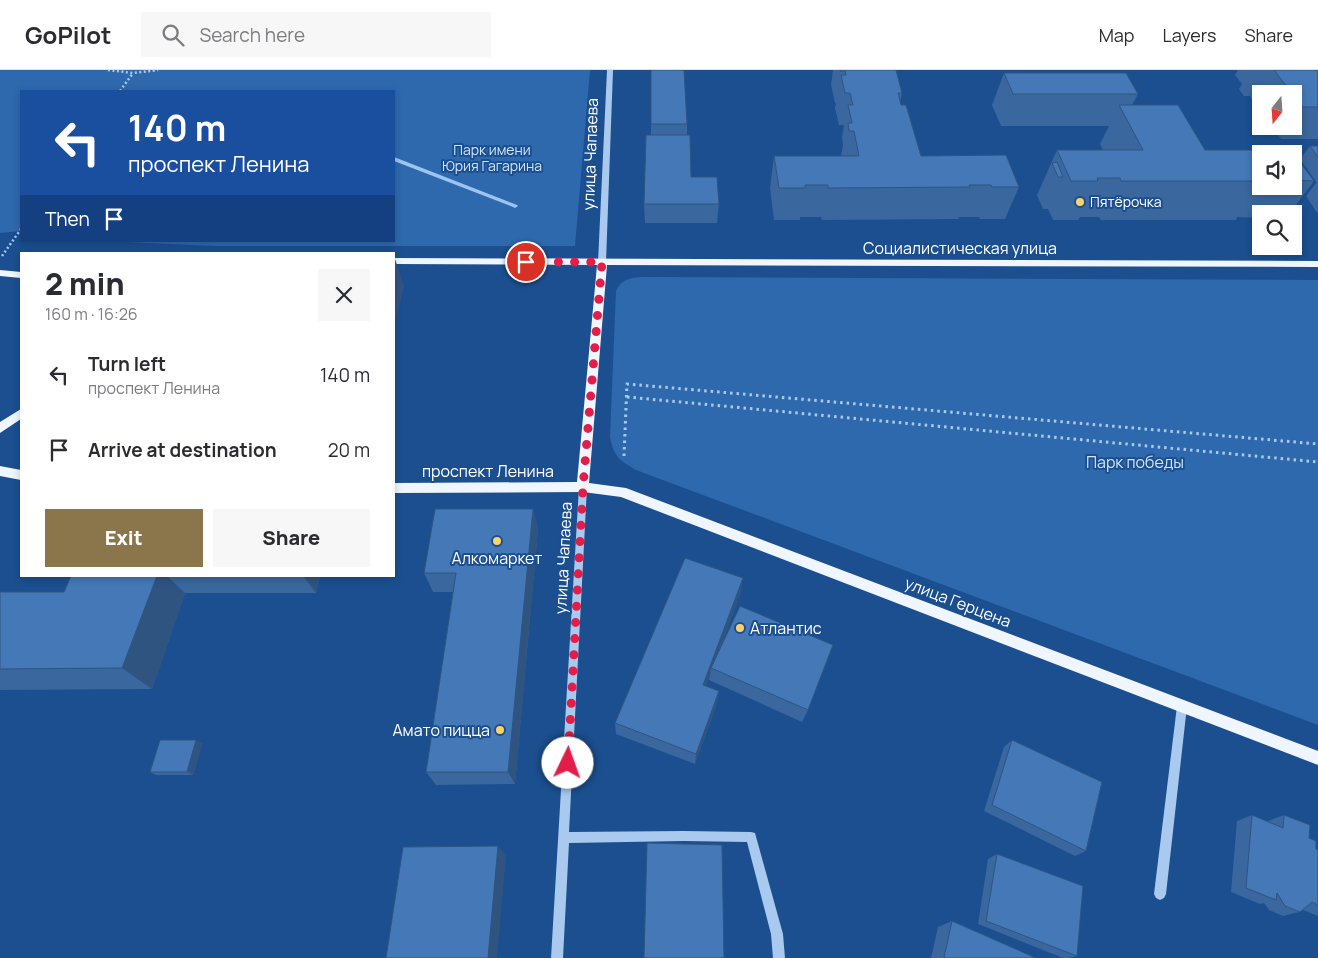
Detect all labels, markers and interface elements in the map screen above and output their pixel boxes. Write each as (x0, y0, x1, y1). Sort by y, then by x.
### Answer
search box (141, 12, 491, 57)
text: GoPilot (25, 18, 111, 51)
icon: search (159, 21, 187, 49)
text: Search here (199, 22, 305, 48)
text: Map (1099, 23, 1134, 47)
text: Layers (1162, 23, 1216, 47)
text: Share (1244, 23, 1293, 47)
north arrow (1252, 85, 1302, 135)
map controls (1252, 85, 1302, 255)
street label: улица Чапаева (577, 97, 603, 211)
text: 140 m (128, 104, 226, 152)
icon: left (45, 110, 110, 175)
park label: Парк имени Юрия Гагарина (442, 140, 542, 175)
button: sound (1252, 145, 1302, 195)
text: проспект Ленина (128, 149, 310, 179)
place label: Пятёрочка (1090, 192, 1162, 211)
marker: Пятёрочка (1074, 196, 1086, 208)
icon: arrive (100, 205, 128, 233)
button: search (1252, 205, 1302, 255)
text: Then (45, 206, 90, 232)
street label: Социалистическая улица (863, 237, 1057, 259)
pin (505, 241, 547, 283)
icon: arrive (512, 248, 540, 276)
text: 2 min (45, 263, 125, 304)
button: close (318, 269, 370, 321)
text: 160 m · 16:26 (45, 303, 138, 325)
text: Turn left (88, 351, 166, 377)
icon: left (45, 361, 73, 389)
text: 140 m (320, 362, 370, 388)
text: проспект Ленина (88, 377, 220, 399)
icon: arrive (45, 436, 73, 464)
text: Arrive at destination (88, 437, 277, 463)
text: 20 m (328, 437, 370, 463)
park label: Парк победы (1086, 451, 1184, 473)
street label: проспект Ленина (422, 460, 554, 482)
street label: улица Чапаева (549, 501, 577, 615)
button: Exit (45, 509, 203, 567)
button: Share (213, 509, 370, 567)
marker: Алкомаркет (491, 535, 503, 547)
place label: Алкомаркет (452, 547, 542, 569)
street label: улица Герцена (902, 572, 1014, 632)
place label: Атлантис (750, 617, 822, 639)
marker: Атлантис (734, 622, 746, 634)
place label: Амато пицца (392, 719, 490, 741)
marker: Амато пицца (494, 724, 506, 736)
position arrow (541, 736, 593, 788)

